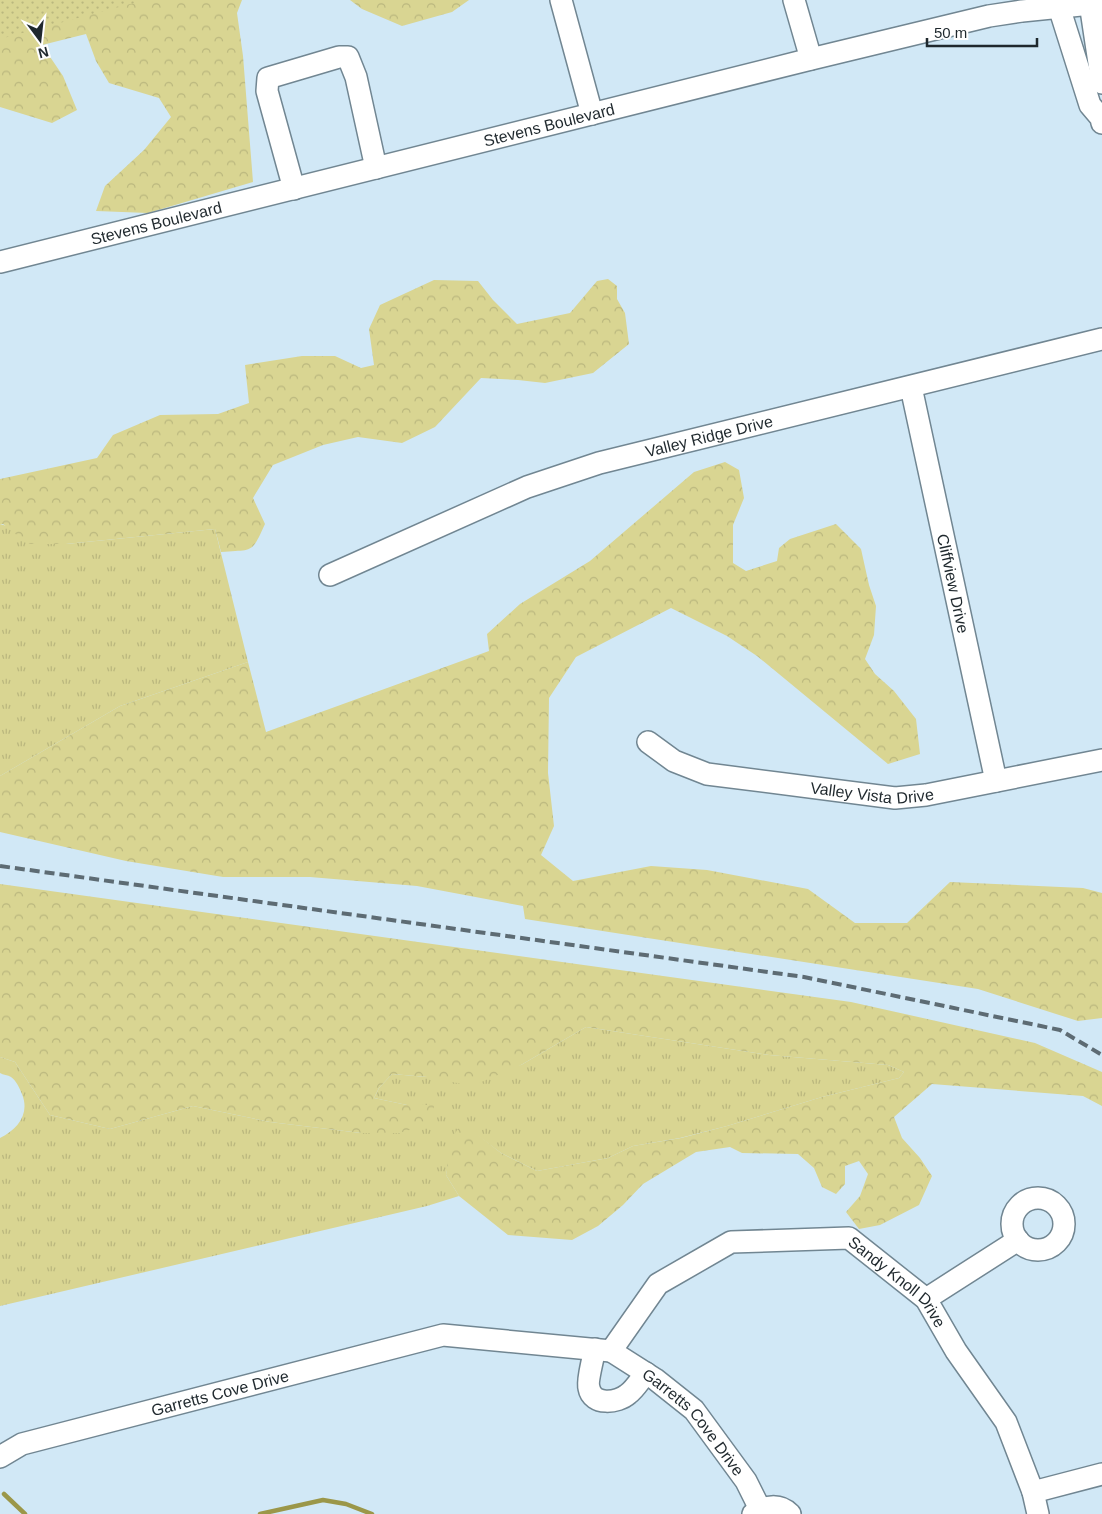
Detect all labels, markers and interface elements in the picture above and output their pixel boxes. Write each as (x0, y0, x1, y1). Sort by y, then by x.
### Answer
north arrow (15, 15, 65, 65)
scale bar (927, 15, 1037, 47)
text: 50 m (934, 24, 967, 41)
text: N (36, 44, 50, 62)
street label: Stevens Boulevard (482, 100, 616, 149)
street label: Stevens Boulevard (89, 198, 223, 247)
street label: Valley Ridge Drive (644, 412, 775, 460)
street label: Cliffview Drive (934, 532, 972, 635)
street label: Valley Vista Drive (809, 779, 935, 807)
street label: Sandy Knoll Drive (845, 1233, 949, 1330)
street label: Garretts Cove Drive (640, 1365, 747, 1479)
street label: Garretts Cove Drive (149, 1367, 291, 1419)

